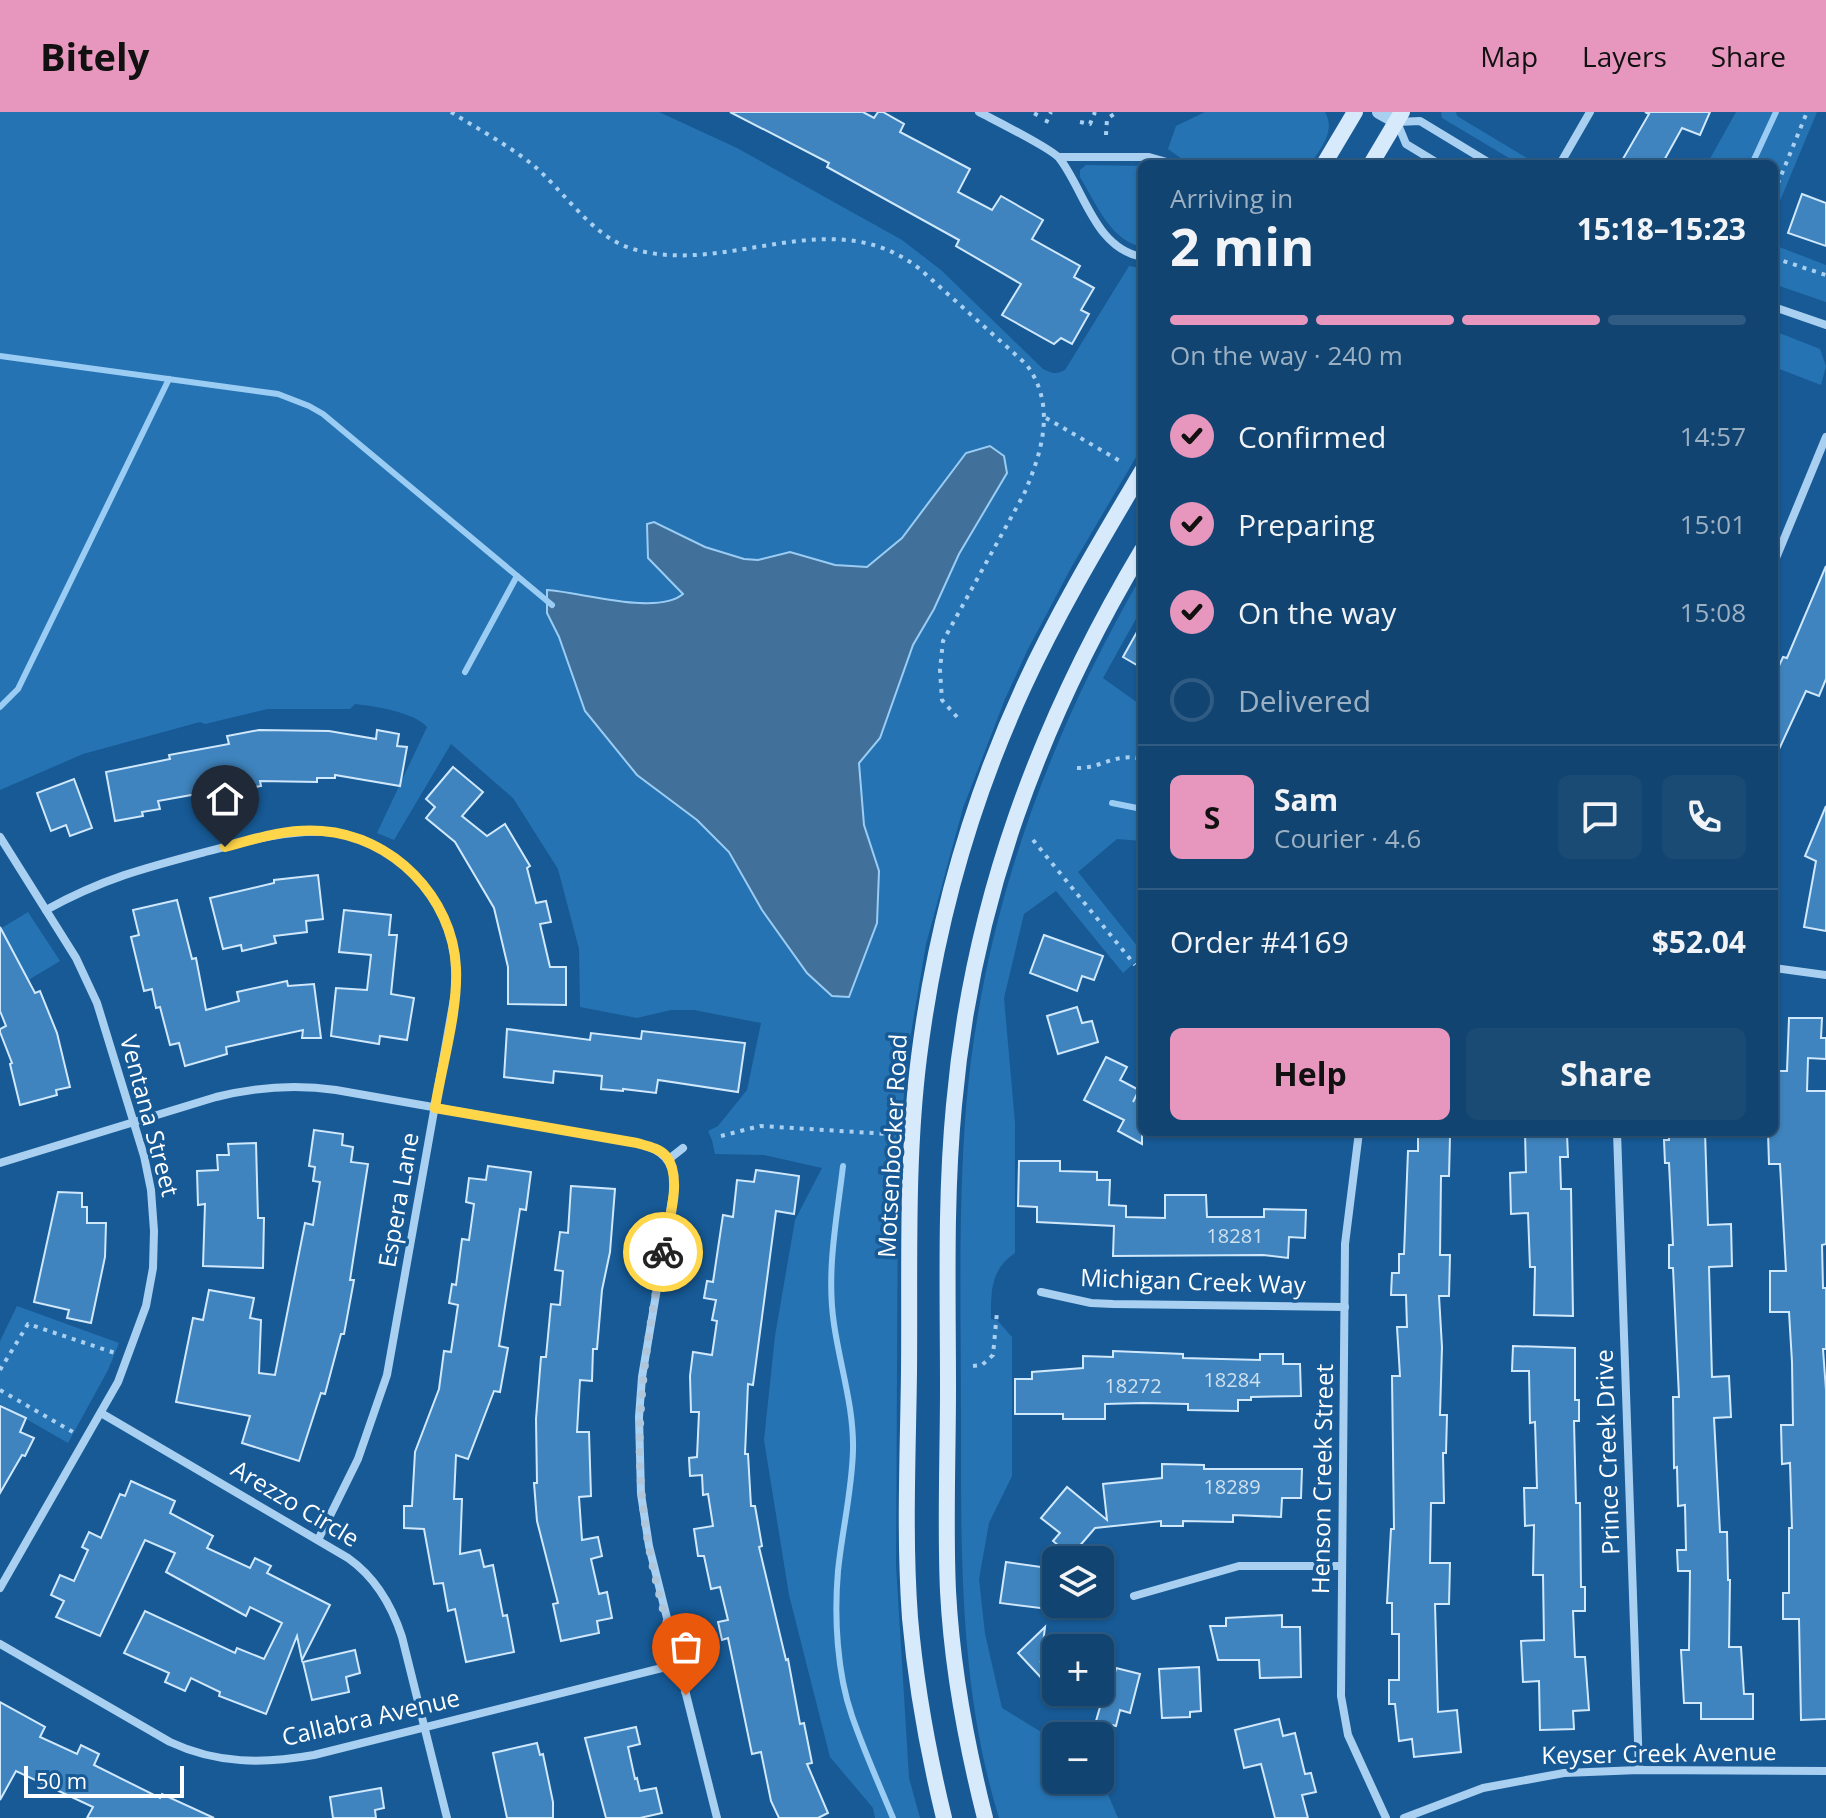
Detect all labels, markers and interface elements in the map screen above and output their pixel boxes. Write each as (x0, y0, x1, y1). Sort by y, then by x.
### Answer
text: Bitely (40, 30, 149, 82)
text: Map (1480, 37, 1538, 75)
text: Layers (1582, 37, 1667, 75)
text: Share (1711, 37, 1786, 75)
text: Arriving in (1170, 180, 1293, 216)
text: 15:18–15:23 (1577, 208, 1746, 249)
text: 2 min (1170, 210, 1314, 281)
text: On the way · 240 m (1170, 337, 1403, 373)
icon: check (1170, 414, 1214, 458)
text: Confirmed (1238, 416, 1386, 457)
text: 14:57 (1680, 418, 1746, 454)
icon: check (1170, 502, 1214, 546)
text: Preparing (1238, 504, 1375, 545)
text: 15:01 (1680, 506, 1746, 542)
icon: check (1170, 590, 1214, 634)
text: On the way (1238, 592, 1396, 633)
text: 15:08 (1680, 594, 1746, 630)
text: Delivered (1238, 680, 1371, 721)
pin (191, 765, 259, 847)
button: chat (1558, 775, 1642, 859)
button: phone (1662, 775, 1746, 859)
icon: home (203, 777, 247, 821)
text: Sam (1274, 779, 1338, 820)
text: S (1204, 797, 1220, 838)
text: Courier · 4.6 (1274, 820, 1421, 856)
text: Order #4169 (1170, 921, 1349, 962)
text: $52.04 (1652, 921, 1746, 962)
button: Help (1170, 1028, 1450, 1120)
button: Share (1466, 1028, 1746, 1120)
street label: Ventana Street (113, 1031, 188, 1200)
street label: Motsenbocker Road (869, 1033, 914, 1259)
street label: Espera Lane (369, 1130, 426, 1270)
courier (623, 1212, 703, 1292)
house number: 18281 (1206, 1222, 1264, 1249)
icon: bike (641, 1230, 685, 1274)
street label: Michigan Creek Way (1080, 1260, 1307, 1301)
street label: Prince Creek Drive (1586, 1349, 1627, 1555)
street label: Henson Creek Street (1303, 1363, 1340, 1594)
house number: 18284 (1203, 1366, 1261, 1393)
house number: 18272 (1104, 1372, 1162, 1399)
street label: Arezzo Circle (226, 1452, 366, 1554)
house number: 18289 (1203, 1473, 1261, 1500)
map controls (1042, 1546, 1114, 1794)
button: layers (1042, 1546, 1114, 1618)
pin (652, 1613, 720, 1695)
icon: bag (664, 1625, 708, 1669)
button: + (1042, 1634, 1114, 1706)
street label: Callabra Avenue (279, 1680, 463, 1753)
button: − (1042, 1722, 1114, 1794)
street label: Keyser Creek Avenue (1541, 1734, 1777, 1771)
scale bar (24, 1762, 184, 1798)
text: 50 m (36, 1765, 87, 1795)

